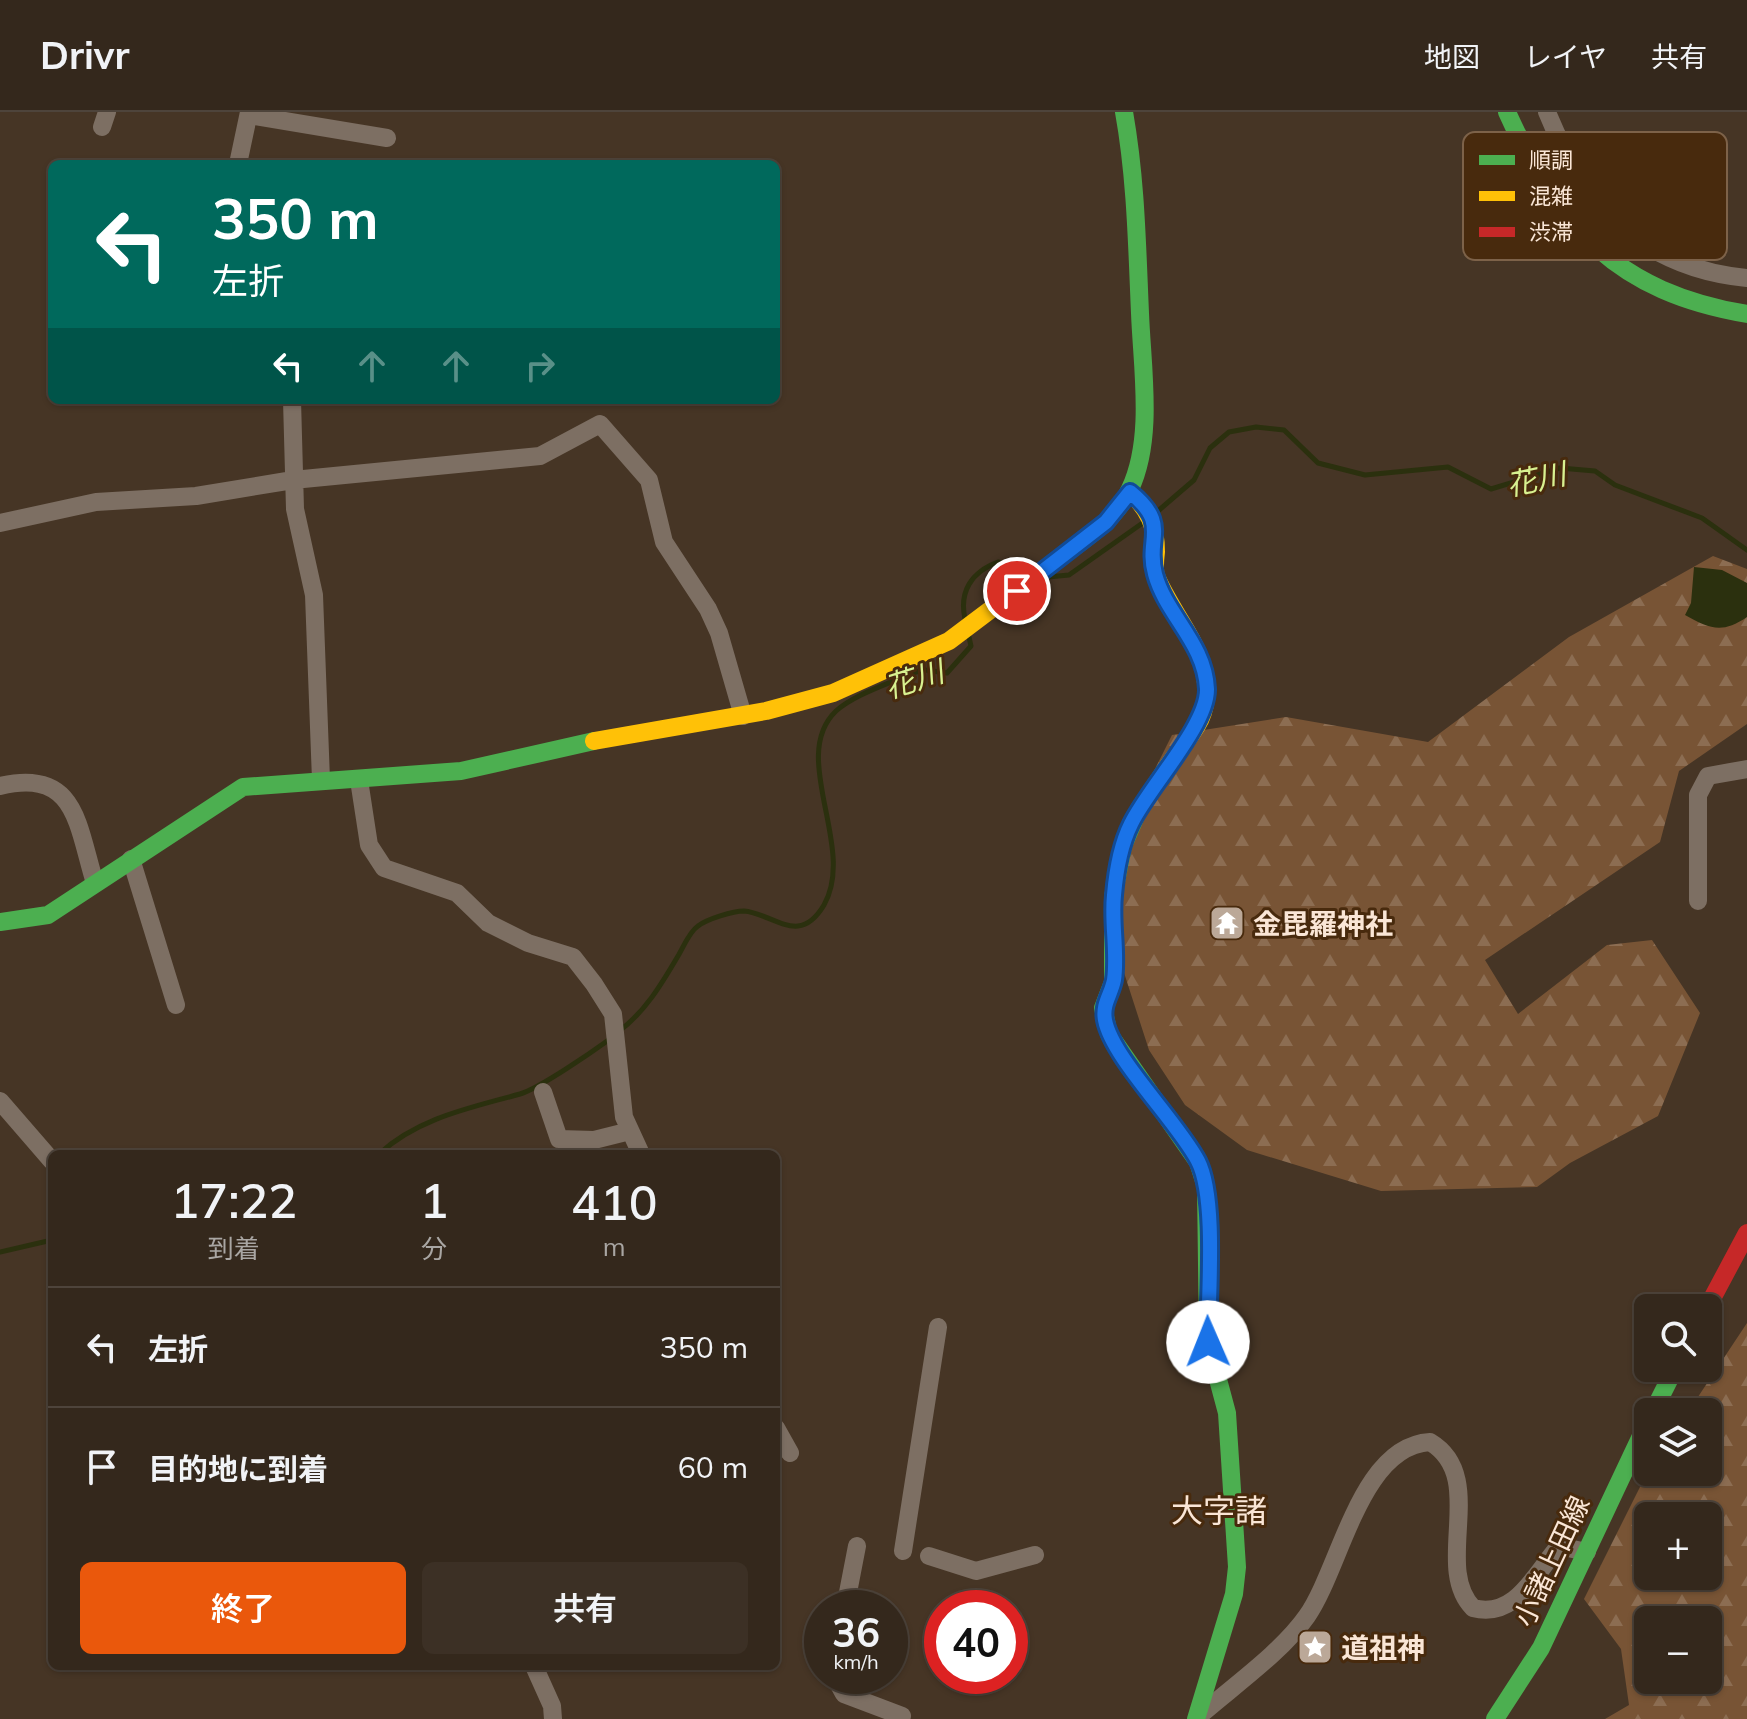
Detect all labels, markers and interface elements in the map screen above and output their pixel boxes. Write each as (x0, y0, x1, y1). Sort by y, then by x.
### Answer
text: Drivr (40, 31, 129, 79)
text: 地図 (1424, 39, 1480, 74)
text: レイヤ (1524, 39, 1607, 74)
text: 共有 (1651, 39, 1707, 74)
legend (1463, 132, 1727, 260)
text: 順調 (1529, 146, 1573, 174)
text: 混雑 (1529, 182, 1573, 210)
text: 350 m (212, 183, 379, 253)
icon: left (80, 192, 184, 296)
text: 渋滞 (1529, 218, 1573, 246)
text: 左折 (212, 258, 284, 303)
icon: left (266, 344, 310, 388)
icon: ahead (350, 344, 394, 388)
icon: ahead (434, 344, 478, 388)
icon: right (518, 344, 562, 388)
water label: 花川 (1503, 454, 1572, 504)
pin (983, 557, 1051, 625)
icon: arrive (995, 569, 1039, 613)
water label: 花川 (880, 651, 951, 706)
temple icon: 金毘羅神社 (1208, 904, 1246, 942)
place label: 金毘羅神社 (1253, 906, 1393, 941)
text: 17:22 (171, 1170, 297, 1230)
text: 1 (420, 1170, 448, 1230)
text: 410 (571, 1172, 657, 1232)
text: m (603, 1230, 626, 1263)
text: 到着 (208, 1232, 260, 1265)
text: 分 (421, 1232, 447, 1265)
map controls (1634, 1294, 1722, 1694)
button: search (1634, 1294, 1722, 1382)
position arrow (1166, 1300, 1250, 1384)
icon: left (80, 1325, 124, 1369)
text: 350 m (660, 1328, 748, 1366)
text: 左折 (148, 1330, 208, 1368)
button: layers (1634, 1398, 1722, 1486)
icon: arrive (80, 1445, 124, 1489)
text: 60 m (678, 1448, 748, 1486)
text: 目的地に到着 (148, 1450, 328, 1488)
district label: 大字諸 (1171, 1490, 1267, 1530)
street label: 小諸上田線 (1506, 1490, 1596, 1632)
button: + (1634, 1502, 1722, 1590)
button: 終了 (80, 1562, 406, 1654)
button: 共有 (422, 1562, 748, 1654)
speed limit sign: 40 (924, 1590, 1028, 1694)
button: − (1634, 1606, 1722, 1694)
text: 36 (832, 1607, 880, 1657)
place icon: 道祖神 (1296, 1628, 1334, 1666)
place label: 道祖神 (1341, 1630, 1425, 1665)
text: km/h (833, 1649, 879, 1674)

